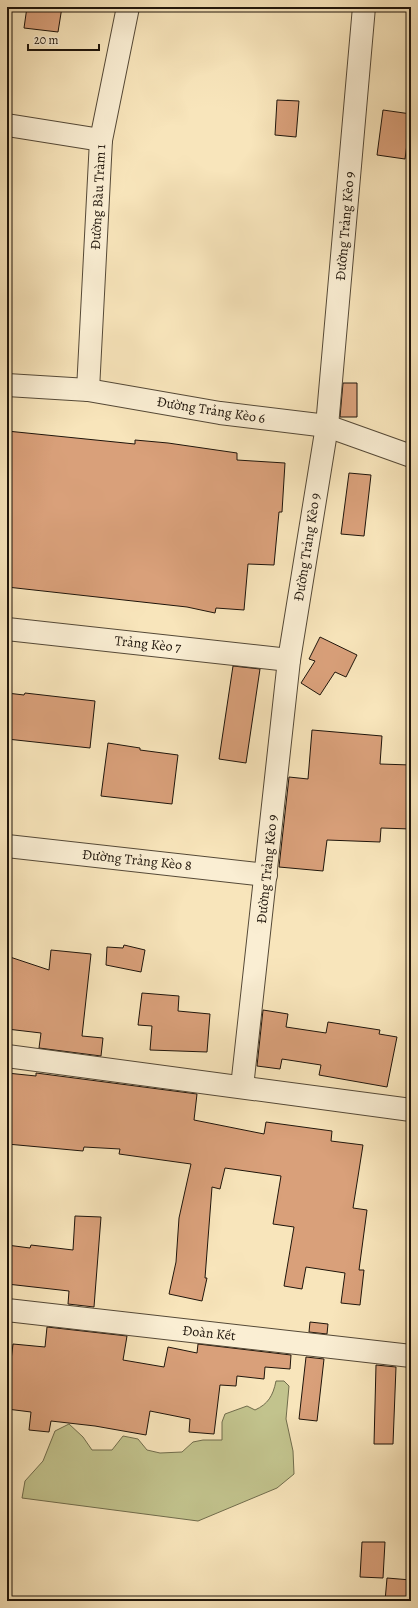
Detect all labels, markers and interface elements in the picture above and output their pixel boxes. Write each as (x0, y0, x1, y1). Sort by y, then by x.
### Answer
scale bar (28, 26, 99, 52)
text: 20 m (34, 32, 58, 48)
street label: Đường Bàu Tràm 1 (86, 143, 110, 250)
street label: Đường Trảng Kèo 9 (331, 171, 359, 281)
street label: Đường Trảng Kèo 6 (155, 392, 267, 428)
street label: Đường Trảng Kèo 9 (289, 491, 325, 603)
street label: Trảng Kèo 7 (114, 631, 182, 657)
street label: Đường Trảng Kèo 9 (252, 814, 282, 924)
street label: Đường Trảng Kèo 8 (81, 845, 193, 875)
street label: Đoàn Kết (182, 1321, 237, 1345)

